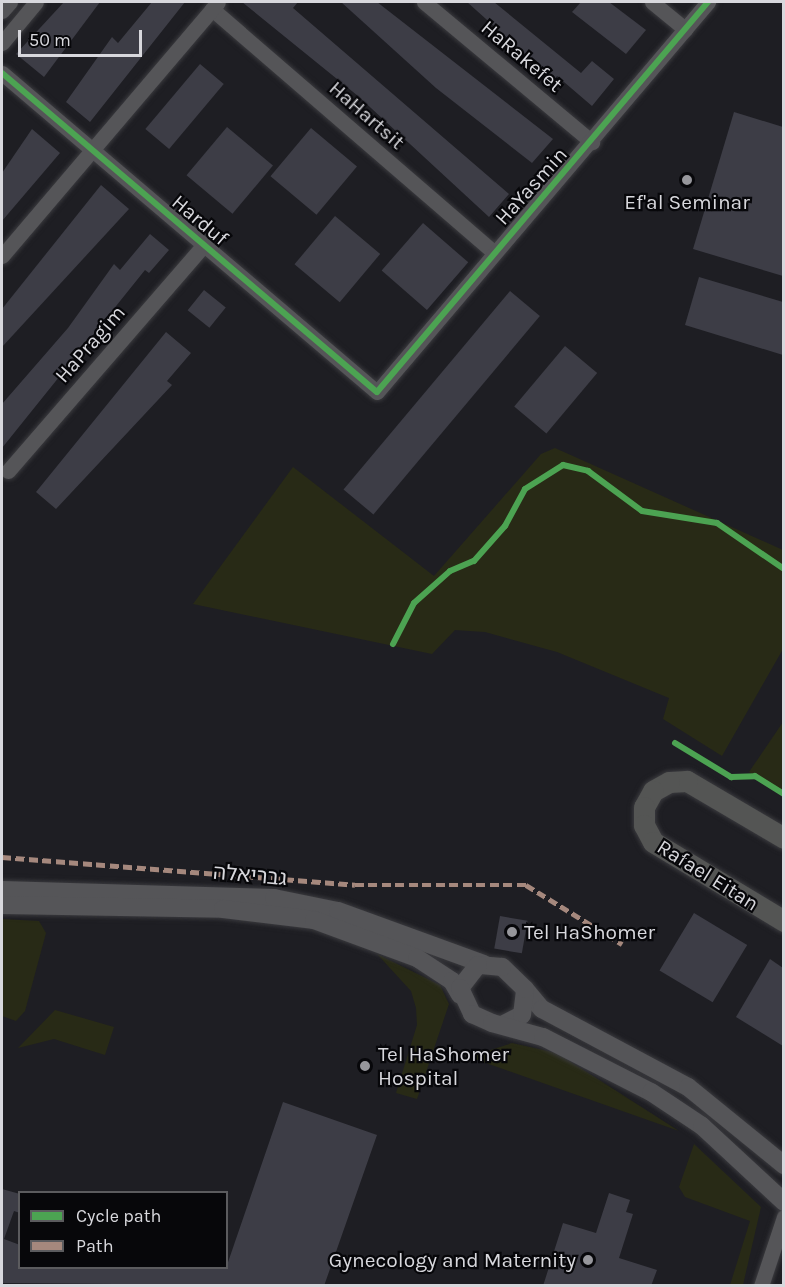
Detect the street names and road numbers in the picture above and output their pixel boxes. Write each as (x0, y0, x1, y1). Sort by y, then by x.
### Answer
street label: HaRakefet (476, 15, 568, 97)
street label: HaHartsit (324, 75, 410, 155)
street label: HaYasmin (490, 142, 572, 230)
street label: Harduf (167, 189, 233, 251)
street label: HaPragim (50, 300, 130, 388)
street label: Rafael Eitan (653, 834, 763, 916)
street label: גבריאלה (212, 859, 288, 891)

